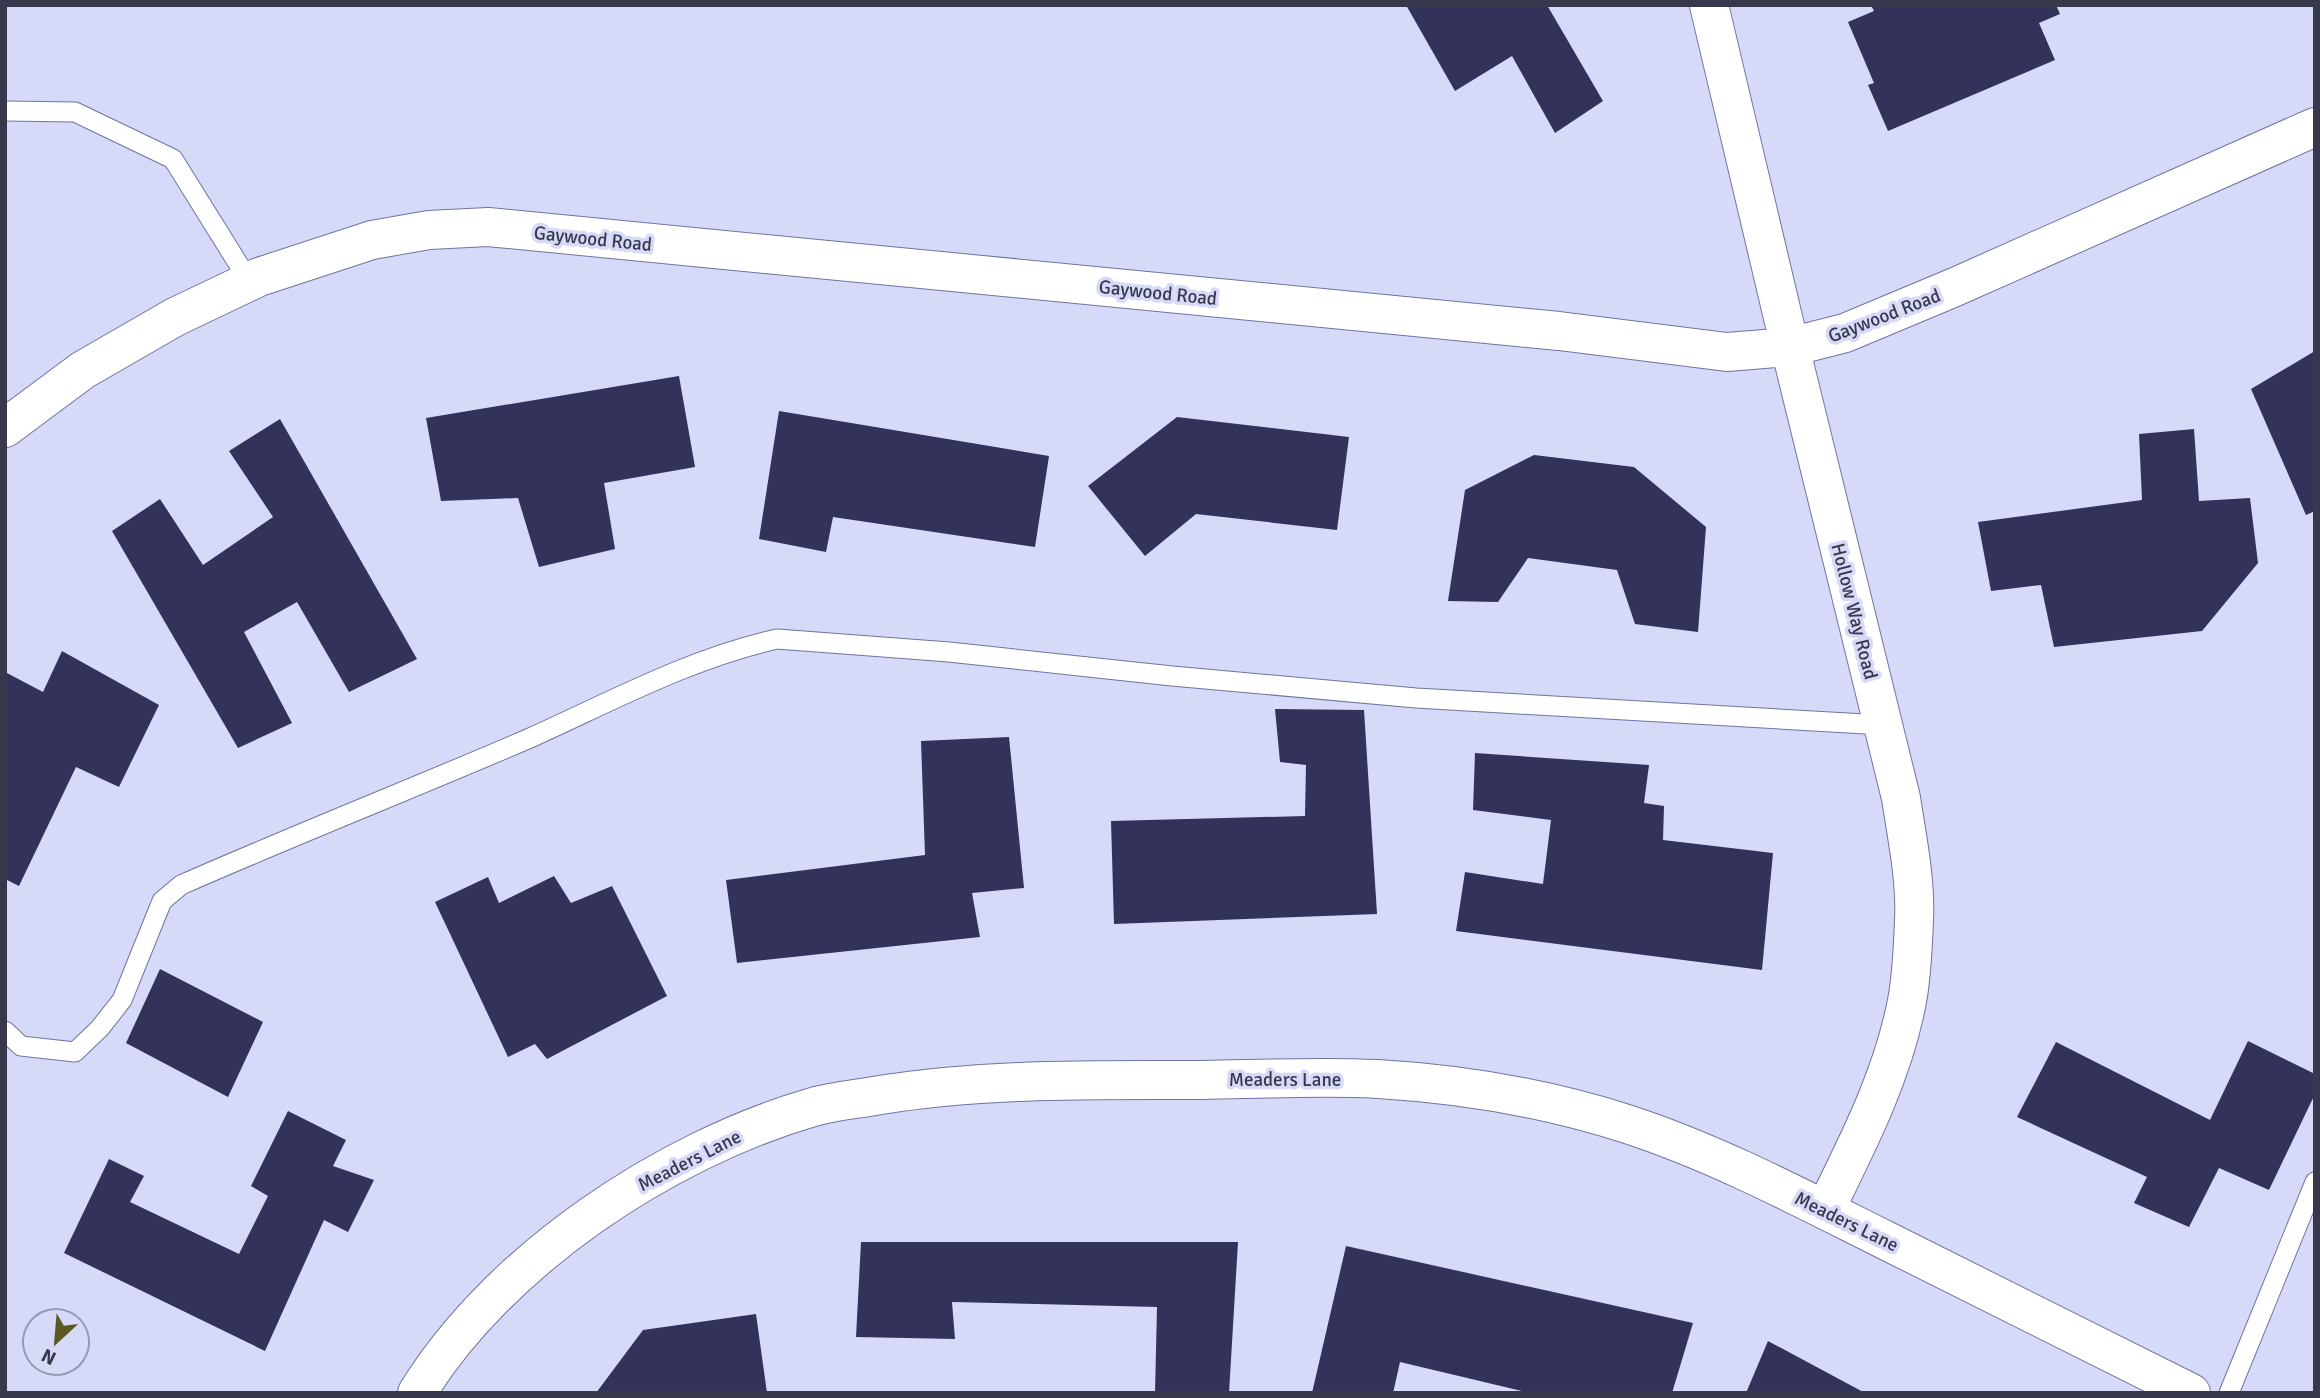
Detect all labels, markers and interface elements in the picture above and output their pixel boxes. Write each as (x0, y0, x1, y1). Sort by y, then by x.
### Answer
street label: Gaywood Road (533, 221, 653, 257)
street label: Gaywood Road (1098, 275, 1218, 311)
street label: Gaywood Road (1825, 283, 1944, 348)
street label: Hollow Way Road (1825, 541, 1883, 682)
street label: Meaders Lane (1229, 1068, 1341, 1092)
street label: Meaders Lane (634, 1125, 745, 1197)
street label: Meaders Lane (1791, 1186, 1902, 1257)
north arrow (21, 1307, 91, 1377)
text: N (38, 1343, 60, 1370)

